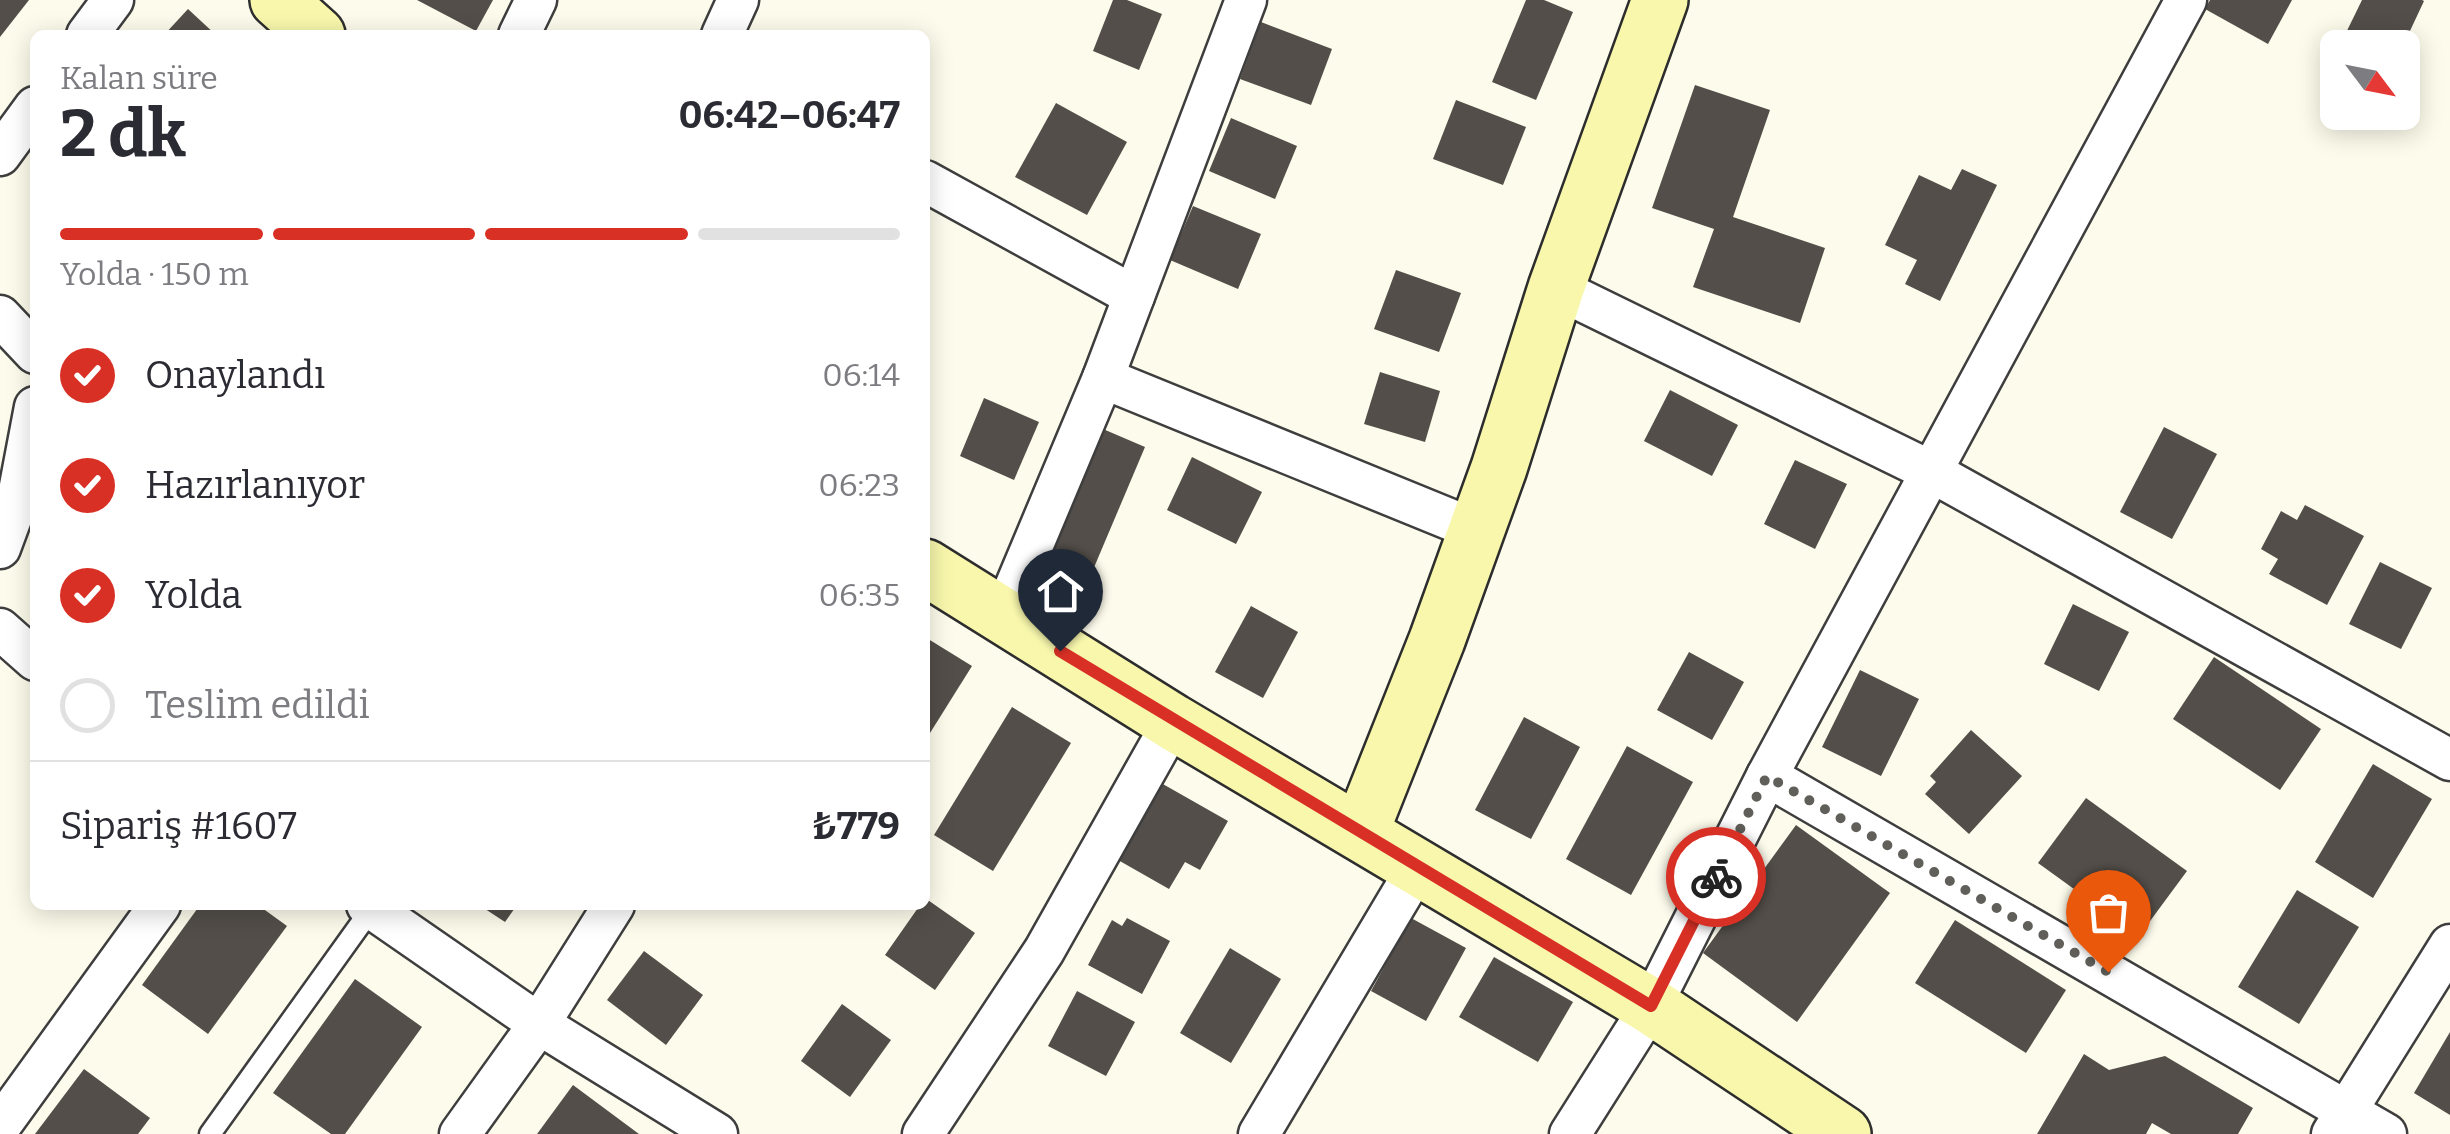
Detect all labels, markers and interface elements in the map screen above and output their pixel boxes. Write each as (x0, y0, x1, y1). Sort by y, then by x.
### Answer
north arrow (2320, 30, 2420, 130)
map controls (2320, 30, 2420, 130)
text: Kalan süre (60, 59, 218, 97)
text: 06:42–06:47 (678, 92, 900, 138)
text: 2 dk (60, 95, 186, 173)
text: Yolda · 150 m (60, 255, 249, 293)
icon: check (60, 348, 115, 403)
text: Onaylandı (145, 352, 325, 398)
text: 06:14 (822, 356, 900, 394)
icon: check (60, 458, 115, 513)
text: Hazırlanıyor (145, 462, 365, 508)
text: 06:23 (818, 466, 900, 504)
pin (1018, 549, 1103, 652)
icon: home (1033, 564, 1088, 619)
icon: check (60, 568, 115, 623)
text: Yolda (145, 572, 242, 618)
text: 06:35 (819, 576, 900, 614)
text: Teslim edildi (145, 682, 370, 728)
text: Sipariş #1607 (60, 803, 297, 849)
text: ₺779 (811, 803, 900, 849)
courier (1666, 827, 1766, 927)
icon: bike (1689, 850, 1744, 905)
pin (2066, 870, 2151, 973)
icon: bag (2081, 885, 2136, 940)

